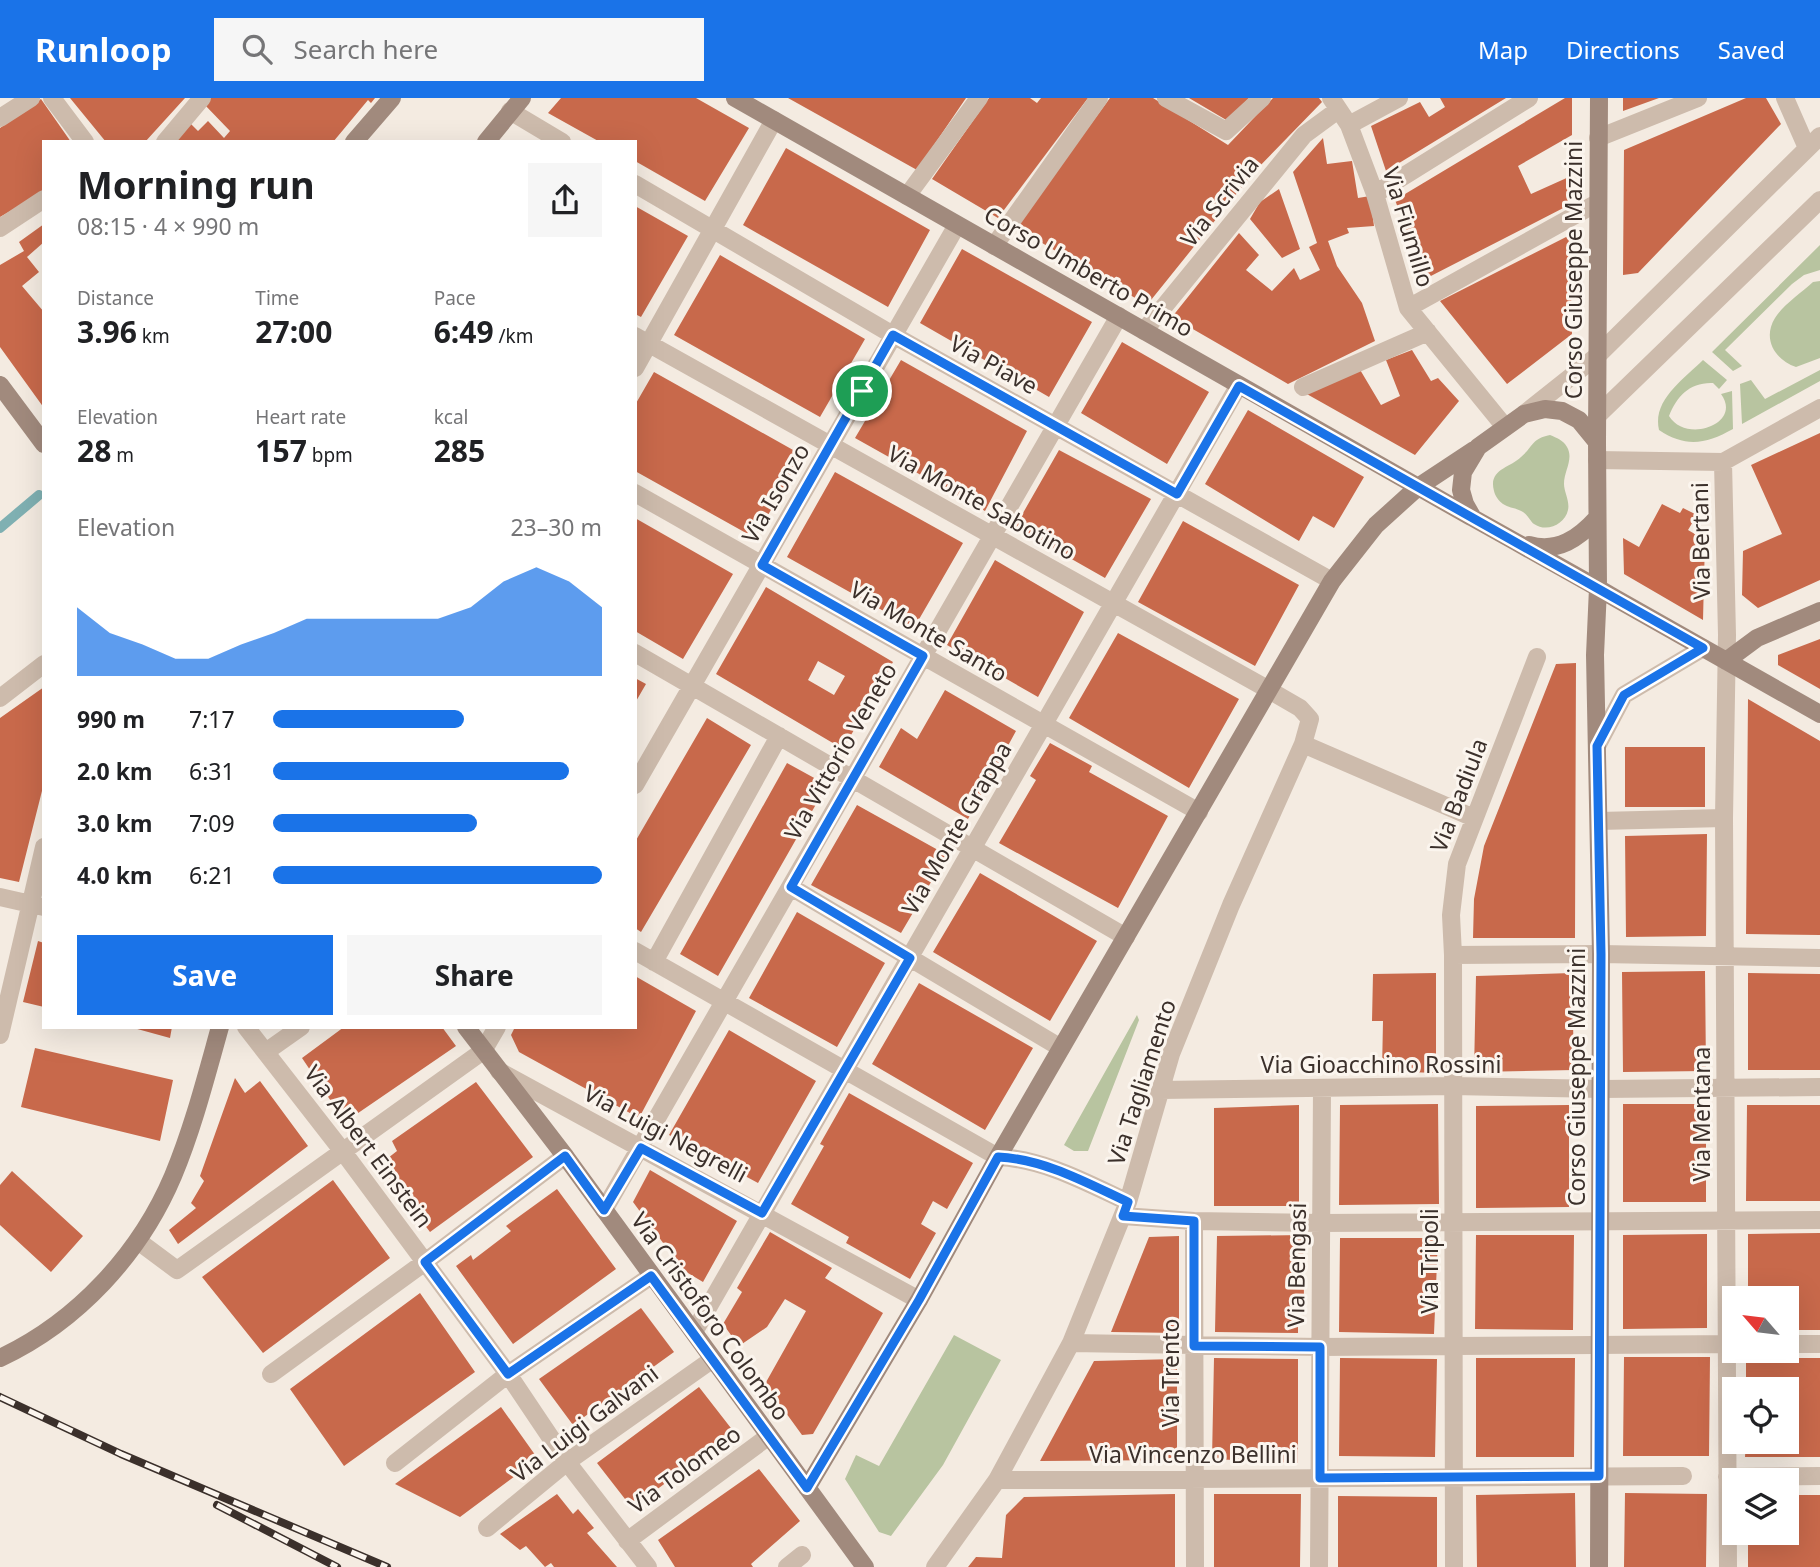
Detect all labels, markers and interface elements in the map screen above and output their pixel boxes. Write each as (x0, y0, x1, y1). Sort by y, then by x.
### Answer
search box (214, 18, 704, 81)
text: Runloop (35, 27, 172, 72)
icon: search (238, 30, 276, 68)
text: Search here (294, 31, 438, 67)
text: Map (1478, 33, 1528, 66)
text: Directions (1566, 33, 1680, 66)
text: Saved (1718, 33, 1785, 66)
street label: Corso Giuseppe Mazzini (1557, 141, 1589, 399)
street label: Via Scrivia (1173, 149, 1265, 253)
text: Morning run (77, 158, 315, 210)
button: share (528, 163, 602, 237)
street label: Via Fiumillo (1376, 163, 1442, 291)
street label: Corso Umberto Primo (978, 198, 1200, 344)
text: 08:15 · 4 × 990 m (77, 210, 259, 242)
text: Distance (77, 285, 154, 311)
text: Time (255, 285, 299, 311)
text: Pace (434, 285, 476, 311)
text: 3.96 (77, 311, 137, 352)
text: 27:00 (255, 311, 332, 352)
text: 6:49 (434, 311, 494, 352)
text: km (137, 323, 170, 349)
text: /km (494, 323, 534, 349)
street label: Via Piave (944, 327, 1044, 401)
pin (832, 361, 892, 421)
icon: arrive (843, 372, 881, 410)
text: Elevation (77, 404, 158, 430)
text: Heart rate (255, 404, 346, 430)
text: kcal (434, 404, 468, 430)
text: 28 (77, 430, 111, 471)
text: 157 (255, 430, 307, 471)
text: 285 (434, 430, 485, 471)
street label: Via Isonzo (734, 437, 816, 549)
street label: Via Monte Sabotino (882, 437, 1082, 567)
text: m (111, 442, 134, 468)
text: bpm (307, 442, 353, 468)
street label: Via Bertani (1683, 482, 1717, 600)
text: Elevation (77, 511, 175, 543)
text: 23–30 m (510, 511, 602, 543)
street label: Via Monte Santo (844, 573, 1014, 689)
street label: Via Vittorio Veneto (776, 656, 904, 846)
text: 990 m (77, 703, 145, 735)
text: 7:17 (189, 703, 235, 735)
street label: Via Badiula (1422, 733, 1494, 857)
street label: Via Monte Grappa (893, 736, 1019, 920)
text: 2.0 km (77, 755, 152, 787)
text: 6:31 (189, 755, 235, 787)
text: 3.0 km (77, 807, 152, 839)
text: 7:09 (189, 807, 235, 839)
text: 4.0 km (77, 859, 152, 891)
text: 6:21 (189, 859, 235, 891)
button: Save (77, 935, 333, 1015)
button: Share (347, 935, 602, 1015)
street label: Corso Giuseppe Mazzini (1560, 948, 1592, 1206)
street label: Via Tagliamento (1099, 995, 1183, 1169)
street label: Via Mentana (1685, 1047, 1717, 1182)
street label: Via Gioacchino Rossini (1261, 1048, 1501, 1080)
street label: Via Albert Einstein (297, 1058, 441, 1234)
street label: Via Luigi Negrelli (578, 1076, 754, 1190)
street label: Via Bengasi (1279, 1202, 1313, 1328)
street label: Via Cristoforo Colombo (624, 1205, 798, 1427)
street label: Via Tripoli (1413, 1208, 1445, 1314)
north arrow (1722, 1286, 1799, 1363)
map controls (1722, 1286, 1799, 1545)
street label: Via Trento (1154, 1319, 1186, 1427)
street label: Via Luigi Galvani (504, 1357, 664, 1489)
button: locate (1722, 1377, 1799, 1454)
street label: Via Tolomeo (621, 1417, 747, 1521)
street label: Via Vincenzo Bellini (1089, 1438, 1297, 1470)
button: layers (1722, 1468, 1799, 1545)

